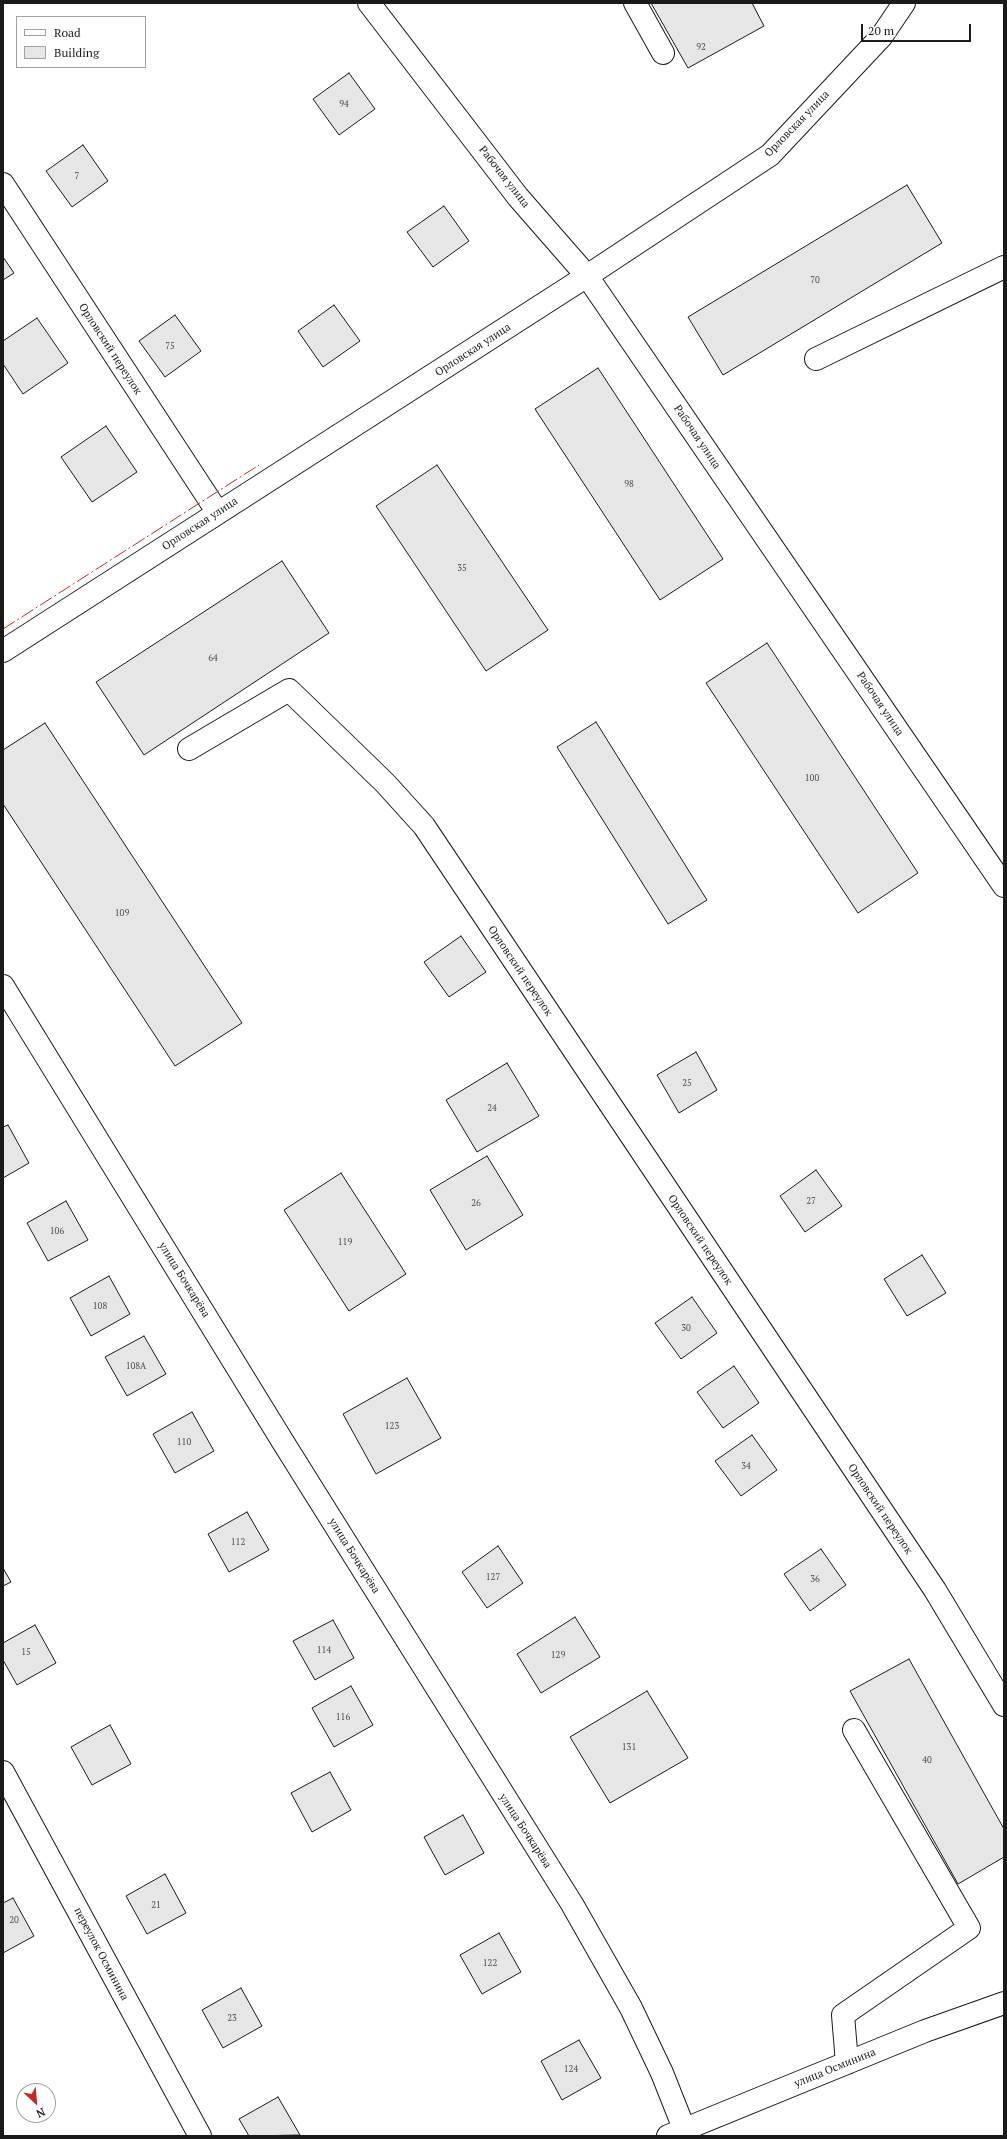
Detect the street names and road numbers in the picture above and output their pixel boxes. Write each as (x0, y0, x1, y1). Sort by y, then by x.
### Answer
street label: Орловская улица (762, 88, 832, 160)
street label: Рабочая улица (476, 144, 532, 210)
street label: Орловский переулок (76, 301, 144, 397)
street label: Орловская улица (433, 321, 513, 379)
street label: Рабочая улица (671, 402, 723, 472)
street label: Орловская улица (160, 495, 240, 553)
street label: Рабочая улица (854, 669, 906, 739)
street label: Орловский переулок (485, 923, 555, 1019)
street label: Орловский переулок (665, 1192, 735, 1288)
street label: улица Бочкарёва (156, 1240, 212, 1320)
street label: Орловский переулок (845, 1461, 915, 1557)
street label: улица Бочкарёва (326, 1516, 382, 1596)
street label: улица Бочкарёва (496, 1791, 554, 1871)
street label: переулок Осминина (71, 1905, 131, 2003)
street label: улица Осминина (792, 2046, 878, 2090)

